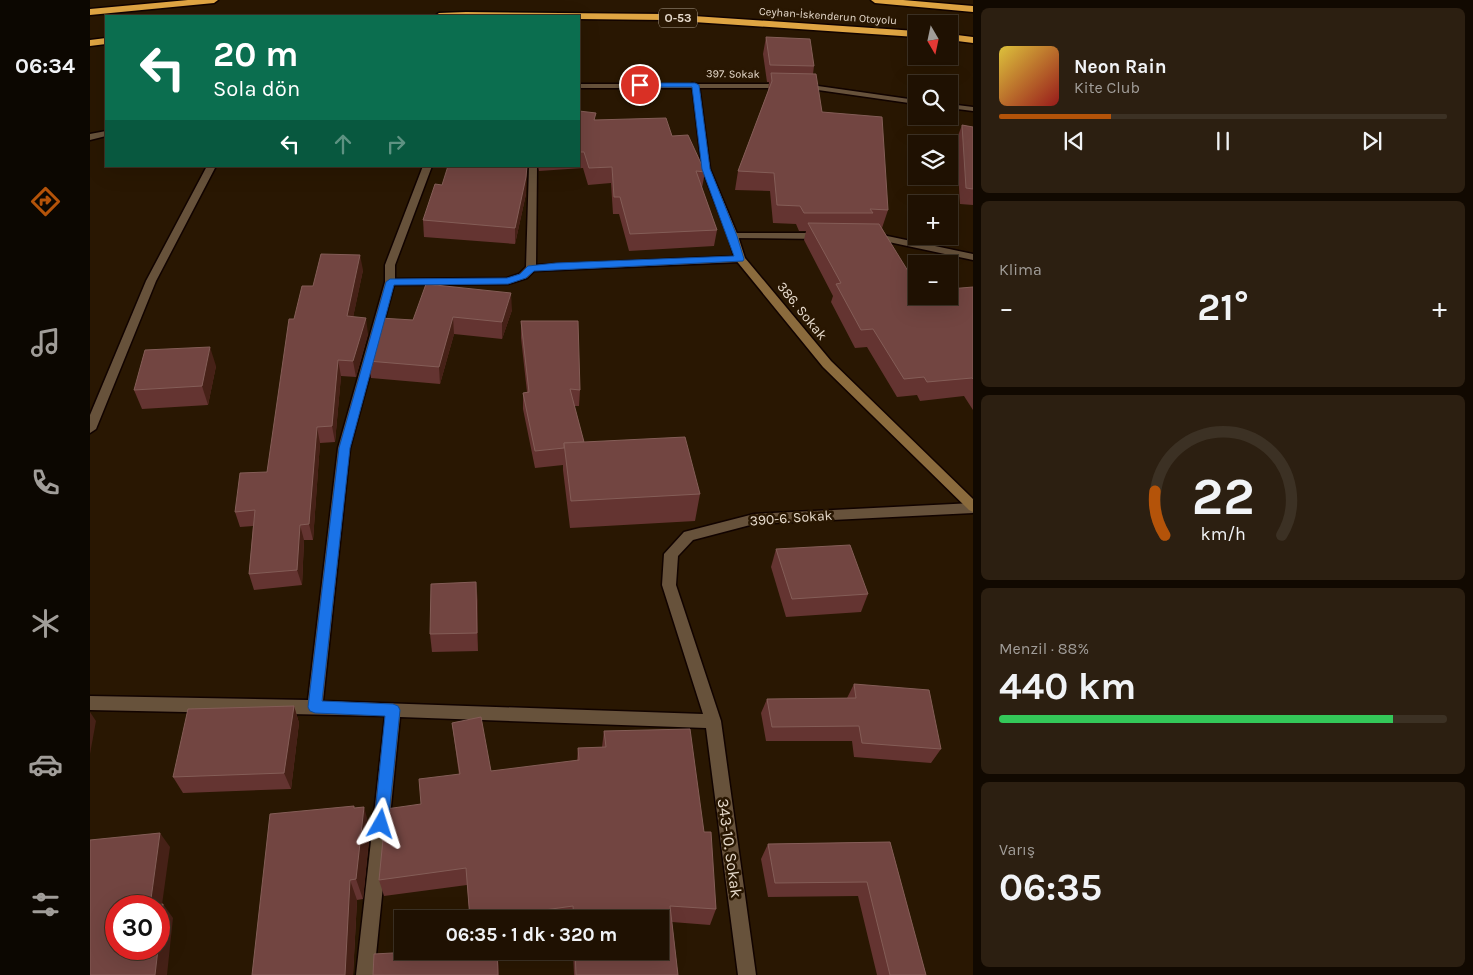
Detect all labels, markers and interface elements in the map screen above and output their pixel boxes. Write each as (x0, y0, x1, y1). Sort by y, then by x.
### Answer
street label: Ceyhan-İskenderun Otoyolu (759, 4, 897, 27)
road number: O-53 (659, 8, 697, 28)
north arrow (908, 15, 958, 65)
map controls (908, 15, 958, 305)
text: 20 m (213, 34, 298, 75)
icon: left (130, 35, 195, 100)
text: 06:34 (15, 53, 75, 79)
text: Neon Rain (1074, 56, 1167, 78)
pin (619, 64, 661, 106)
street label: 397. Sokak (706, 67, 760, 81)
icon: arrive (626, 71, 654, 99)
button: search (908, 75, 958, 125)
text: Sola dön (213, 76, 300, 102)
text: Kite Club (1074, 78, 1140, 97)
icon: previous (1060, 127, 1088, 155)
icon: pause (1209, 127, 1237, 155)
icon: next (1358, 127, 1386, 155)
icon: left (276, 130, 304, 158)
icon: ahead (329, 130, 357, 158)
icon: right (382, 130, 410, 158)
button: layers (908, 135, 958, 185)
icon: directions (28, 184, 63, 219)
button: + (908, 195, 958, 245)
button: − (908, 255, 958, 305)
text: Klima (999, 260, 1042, 279)
street label: 386. Sokak (773, 278, 831, 344)
text: 21° (1197, 285, 1249, 330)
text: − (999, 291, 1014, 324)
text: + (1432, 291, 1447, 324)
icon: music (28, 325, 63, 360)
icon: phone (28, 465, 63, 500)
text: 22 (1192, 466, 1254, 527)
street label: 390-6. Sokak (749, 507, 833, 529)
text: km/h (1200, 524, 1246, 545)
icon: climate (28, 606, 63, 641)
text: Menzil · 88% (999, 639, 1089, 658)
text: 440 km (999, 664, 1136, 709)
icon: car (28, 747, 63, 782)
position arrow (354, 797, 406, 849)
street label: 343-10. Sokak (714, 797, 746, 899)
text: Varış (999, 840, 1035, 859)
text: 06:35 (999, 865, 1102, 910)
icon: filters (28, 887, 63, 922)
speed limit sign: 30 (105, 895, 170, 960)
text: 06:35 · 1 dk · 320 m (446, 924, 617, 946)

